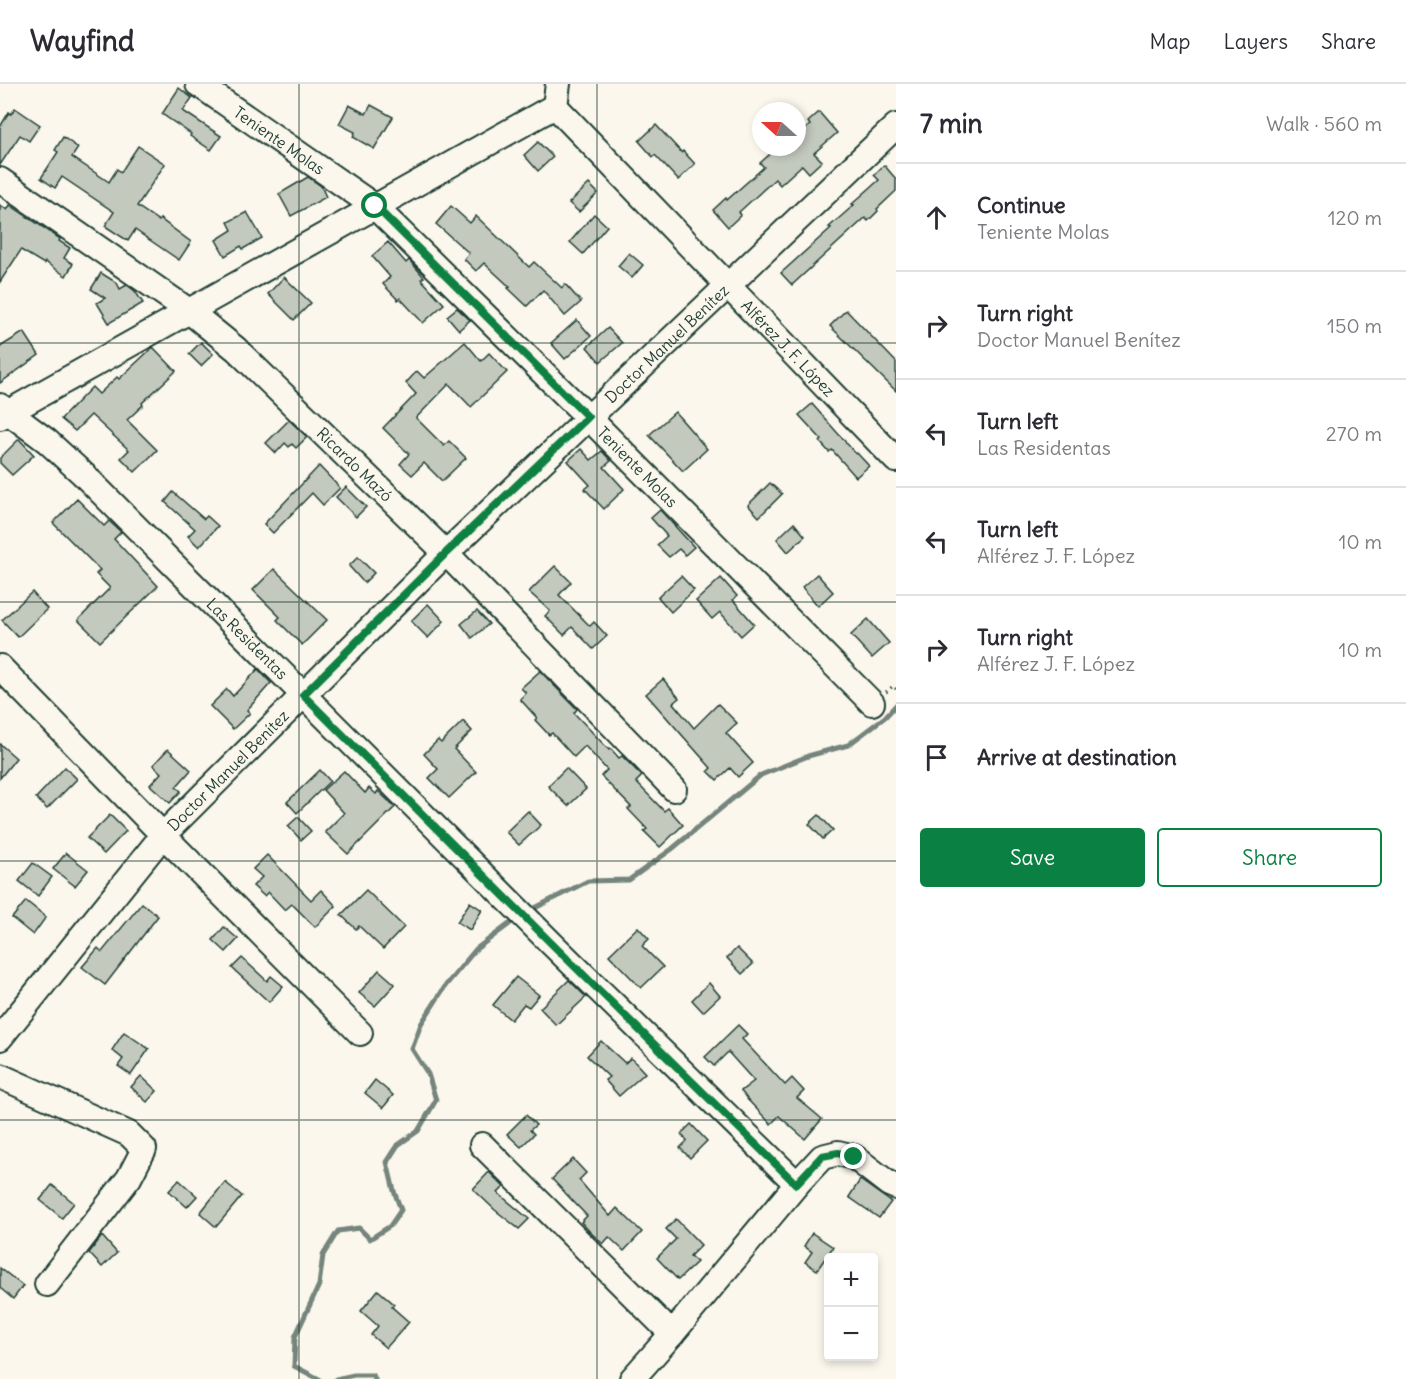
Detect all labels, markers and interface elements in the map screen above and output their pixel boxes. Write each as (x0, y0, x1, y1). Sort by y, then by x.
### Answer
text: Wayfind (30, 23, 134, 59)
text: Map (1150, 28, 1190, 55)
text: Layers (1223, 28, 1288, 55)
text: Share (1321, 28, 1376, 55)
street label: Teniente Molas (230, 102, 329, 179)
north arrow (752, 102, 806, 156)
text: 7 min (920, 107, 983, 140)
text: Walk · 560 m (1266, 111, 1382, 136)
text: Continue (977, 191, 1066, 219)
route start (361, 192, 387, 218)
icon: ahead (920, 201, 953, 234)
text: 120 m (1328, 205, 1382, 230)
text: Teniente Molas (977, 219, 1109, 244)
street label: Doctor Manuel Benítez (601, 280, 733, 407)
street label: Alférez J. F. López (737, 295, 839, 401)
text: Turn right (977, 299, 1073, 327)
icon: right (920, 309, 953, 342)
text: 150 m (1327, 313, 1382, 338)
text: Doctor Manuel Benítez (977, 327, 1181, 352)
text: Turn left (977, 407, 1058, 435)
icon: left (920, 417, 953, 450)
text: 270 m (1326, 421, 1382, 446)
street label: Teniente Molas (593, 422, 682, 512)
street label: Ricardo Mazó (313, 423, 397, 506)
text: Las Residentas (977, 435, 1111, 460)
text: Turn left (977, 515, 1058, 543)
icon: left (920, 525, 953, 558)
text: 10 m (1339, 529, 1382, 554)
text: Alférez J. F. López (977, 543, 1135, 568)
street label: Las Residentas (202, 594, 292, 684)
text: Turn right (977, 623, 1073, 651)
icon: right (920, 633, 953, 666)
text: 10 m (1339, 637, 1382, 662)
text: Alférez J. F. López (977, 651, 1135, 676)
street label: Doctor Manuel Benítez (163, 705, 293, 835)
icon: arrive (920, 741, 953, 774)
text: Arrive at destination (977, 743, 1177, 771)
button: Save (920, 828, 1145, 887)
button: Share (1157, 828, 1382, 887)
route end (840, 1143, 866, 1169)
map controls (824, 1253, 878, 1361)
button: + (824, 1253, 878, 1307)
button: − (824, 1307, 878, 1361)

